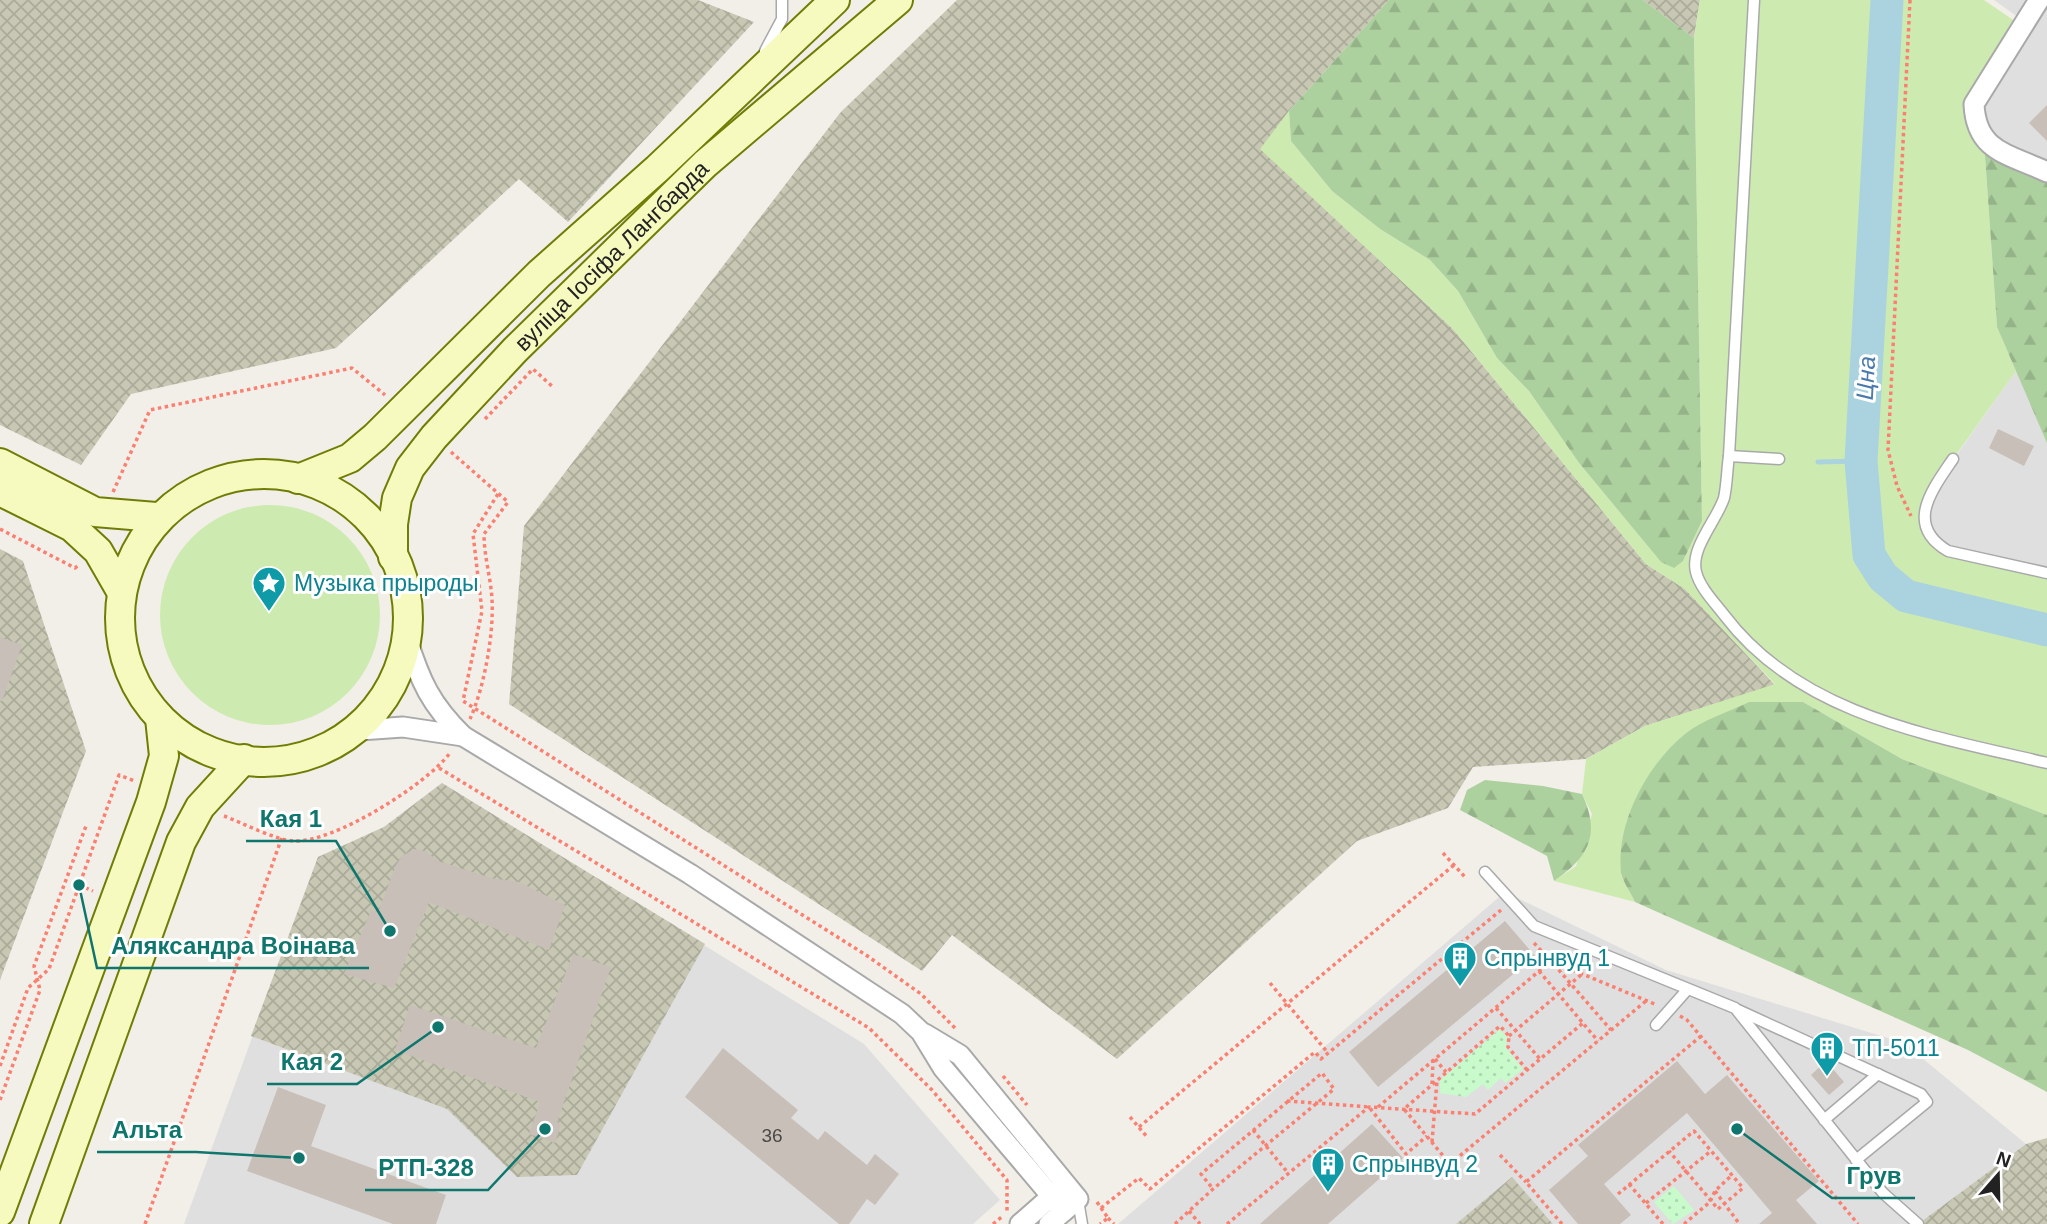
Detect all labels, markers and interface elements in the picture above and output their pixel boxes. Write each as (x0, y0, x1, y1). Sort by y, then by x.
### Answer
street label: вуліца Іосіфа Лангбарда (509, 155, 714, 356)
water label: Цна (1851, 355, 1880, 401)
place icon: Музыка прыроды (250, 564, 288, 613)
place label: Музыка прыроды (294, 570, 479, 596)
callout: Кая 1 (246, 796, 336, 841)
text: Кая 1 (260, 805, 322, 832)
callout: Аляксандра Воінава (97, 923, 369, 968)
text: Аляксандра Воінава (111, 932, 356, 959)
building icon: Спрынвуд 1 (1441, 939, 1479, 988)
place label: Спрынвуд 1 (1484, 945, 1610, 971)
building icon: ТП-5011 (1808, 1029, 1846, 1078)
place label: ТП-5011 (1852, 1035, 1940, 1061)
callout: Кая 2 (267, 1039, 357, 1084)
text: Кая 2 (281, 1048, 343, 1075)
callout: Альта (97, 1107, 196, 1152)
text: Альта (112, 1116, 183, 1143)
house number: 36 (761, 1125, 783, 1146)
north arrow (1963, 1140, 2033, 1210)
callout: РТП-328 (365, 1145, 488, 1190)
building icon: Спрынвуд 2 (1309, 1145, 1347, 1194)
text: N (1994, 1147, 2014, 1172)
place label: Спрынвуд 2 (1352, 1151, 1478, 1177)
callout: Грув (1832, 1153, 1915, 1198)
text: РТП-328 (378, 1154, 474, 1181)
text: Грув (1846, 1162, 1902, 1189)

